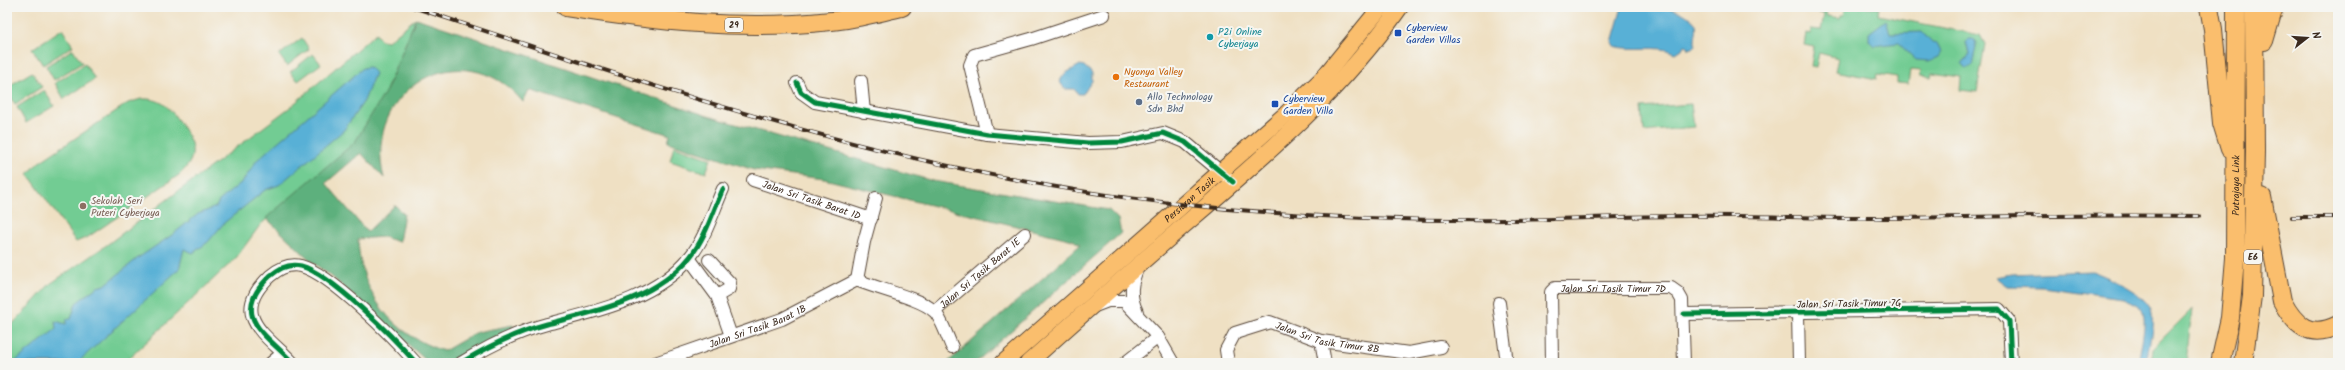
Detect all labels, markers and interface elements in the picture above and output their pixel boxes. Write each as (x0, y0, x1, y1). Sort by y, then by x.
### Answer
road number: 29 (725, 18, 743, 32)
north arrow (2287, 18, 2327, 58)
place label: Cyberview Garden Villas (1406, 20, 1461, 48)
place label: P2i Online Cyberjaya (1218, 24, 1262, 52)
marker: Cyberview Garden Villas (1393, 28, 1403, 38)
text: N (2306, 29, 2325, 41)
marker: P2i Online Cyberjaya (1205, 32, 1215, 42)
place label: Nyonya Valley Restaurant (1124, 64, 1183, 92)
marker: Nyonya Valley Restaurant (1111, 72, 1121, 82)
place label: Allo Technology Sdn Bhd (1147, 89, 1213, 117)
place label: Cyberview Garden Villa (1283, 91, 1334, 119)
marker: Allo Technology Sdn Bhd (1134, 97, 1144, 107)
marker: Cyberview Garden Villa (1270, 99, 1280, 109)
street label: Putrajaya Link (2228, 155, 2244, 216)
street label: Persiaran Tasik (1161, 173, 1219, 227)
street label: Jalan Sri Tasik Barat 1D (760, 177, 863, 224)
place label: Sekolah Seri Puteri Cyberjaya (91, 193, 160, 221)
marker: Sekolah Seri Puteri Cyberjaya (78, 201, 88, 211)
street label: Jalan Sri Tasik Barat 1E (936, 233, 1025, 313)
road number: E6 (2244, 250, 2262, 264)
street label: Jalan Sri Tasik Timur 7D (1561, 281, 1667, 297)
street label: Jalan Sri Tasik Timur 7G (1796, 295, 1902, 313)
street label: Jalan Sri Tasik Barat 1B (707, 301, 809, 353)
street label: Jalan Sri Tasik Timur 8B (1273, 318, 1380, 358)

